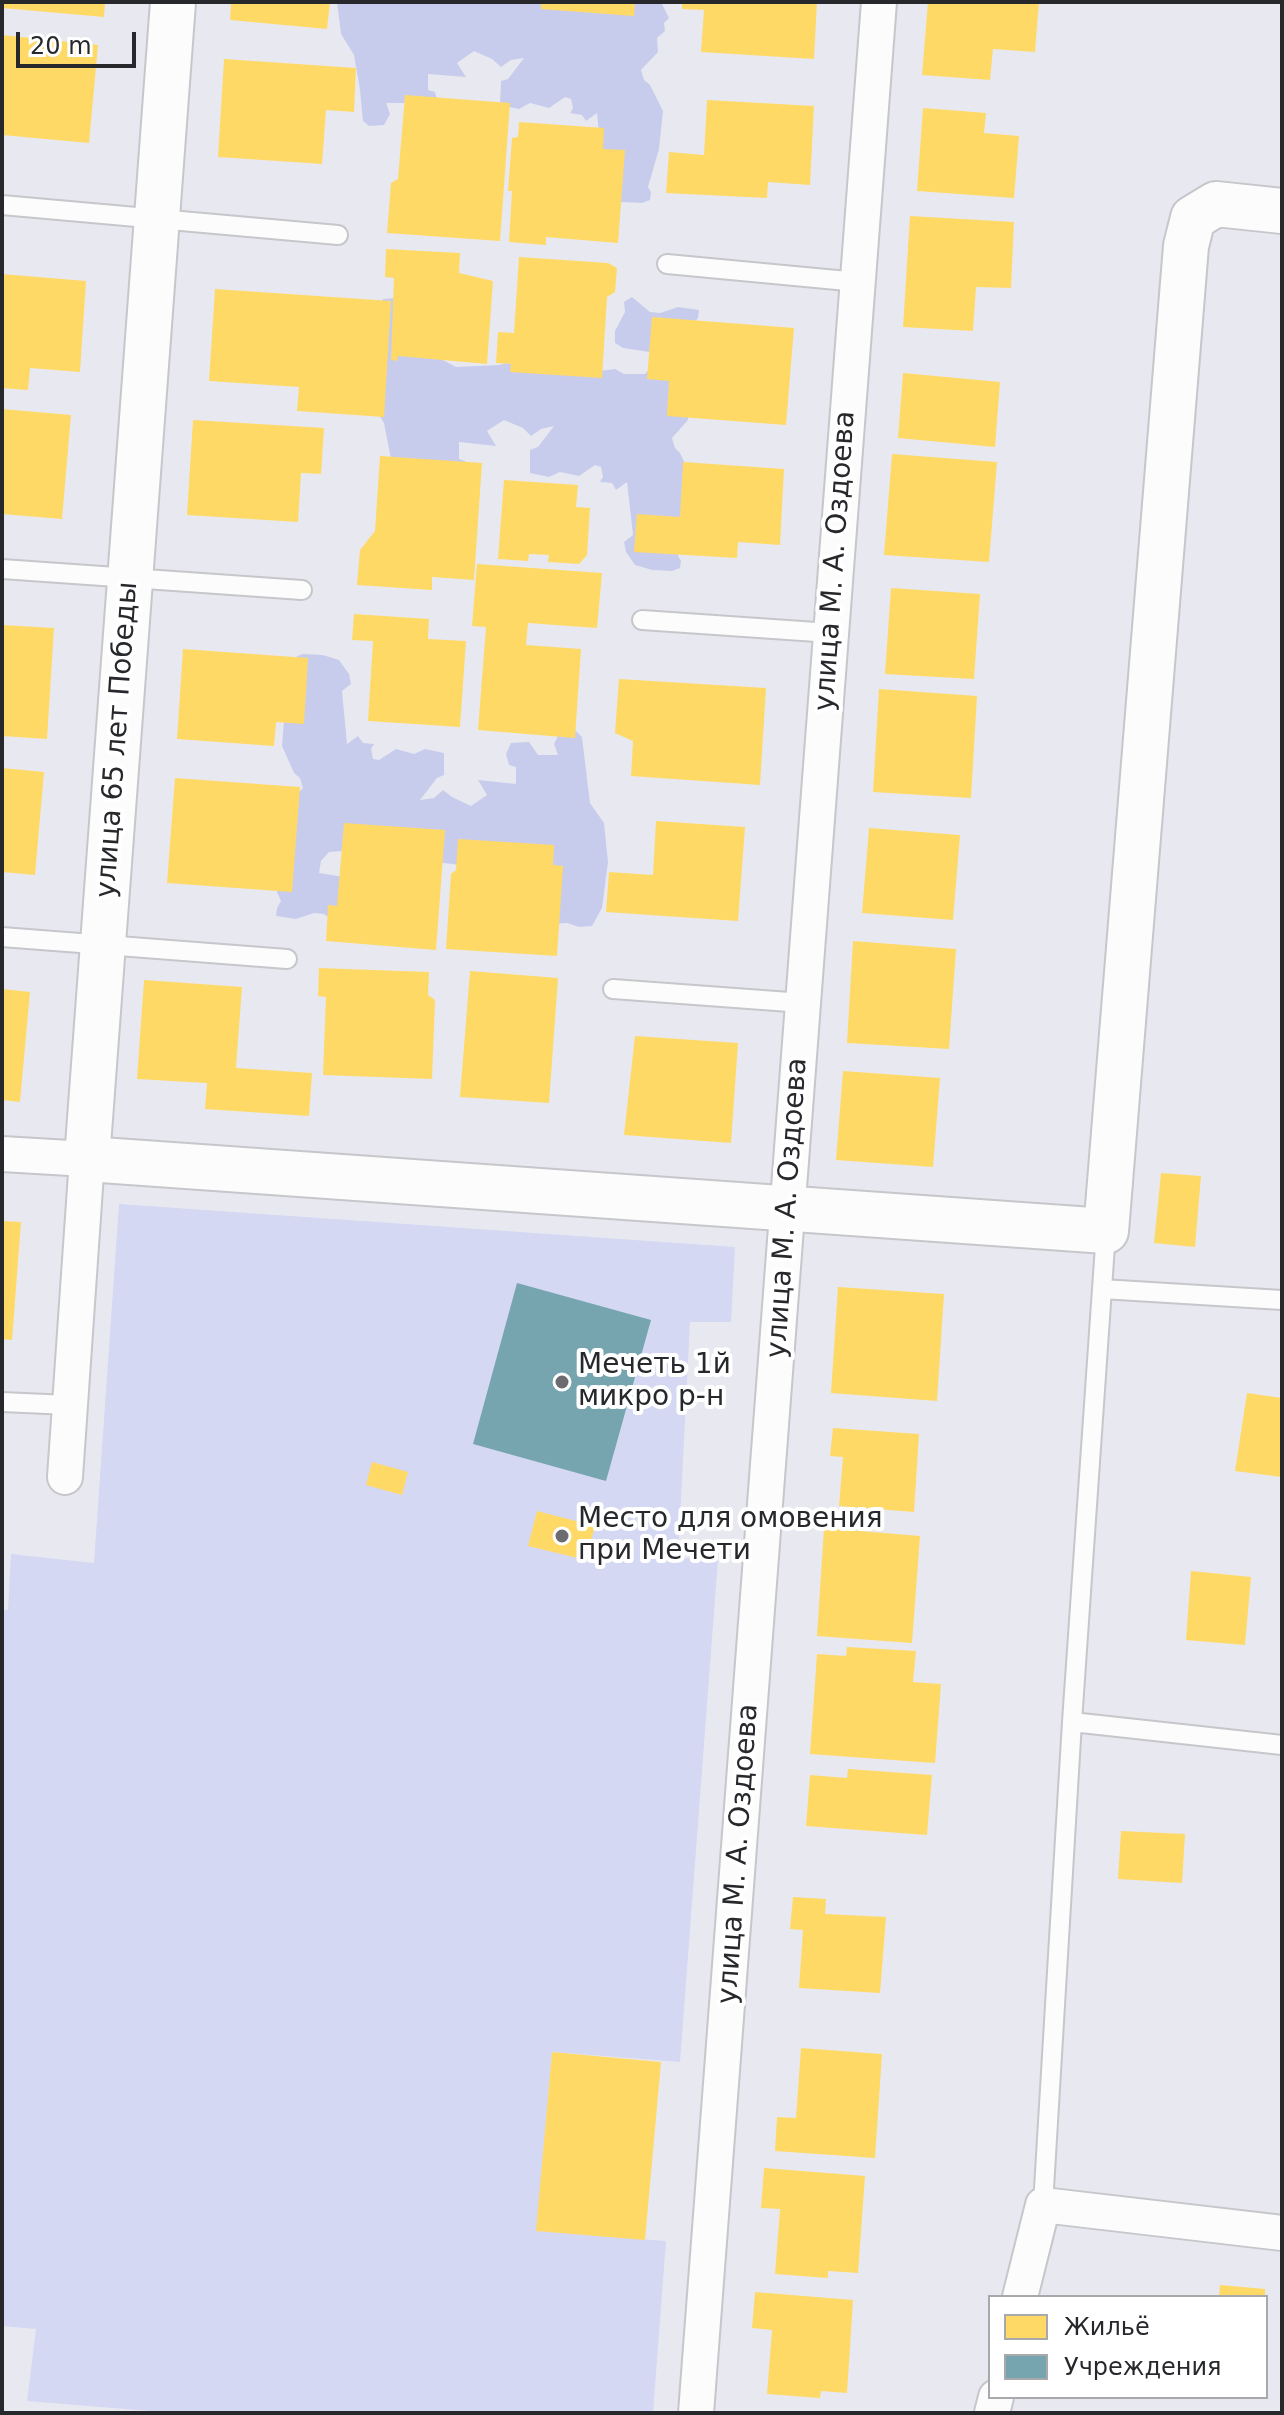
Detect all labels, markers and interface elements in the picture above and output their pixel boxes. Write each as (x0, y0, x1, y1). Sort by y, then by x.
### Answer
scale bar (20, 16, 140, 66)
text: 20 m (30, 32, 92, 60)
street label: улица М. А. Оздоева (809, 410, 863, 712)
street label: улица 65 лет Победы (90, 581, 146, 899)
street label: улица М. А. Оздоева (761, 1057, 815, 1359)
place label: Мечеть 1й микро р-н (578, 1349, 731, 1415)
marker: Мечеть 1й микро р-н (553, 1373, 571, 1391)
place label: Место для омовения при Мечети (578, 1503, 883, 1569)
marker: Место для омовения при Мечети (553, 1527, 571, 1545)
street label: улица М. А. Оздоева (712, 1703, 766, 2005)
legend (988, 2295, 1268, 2399)
text: Жильё (1064, 2313, 1150, 2341)
text: Учреждения (1064, 2353, 1222, 2381)

